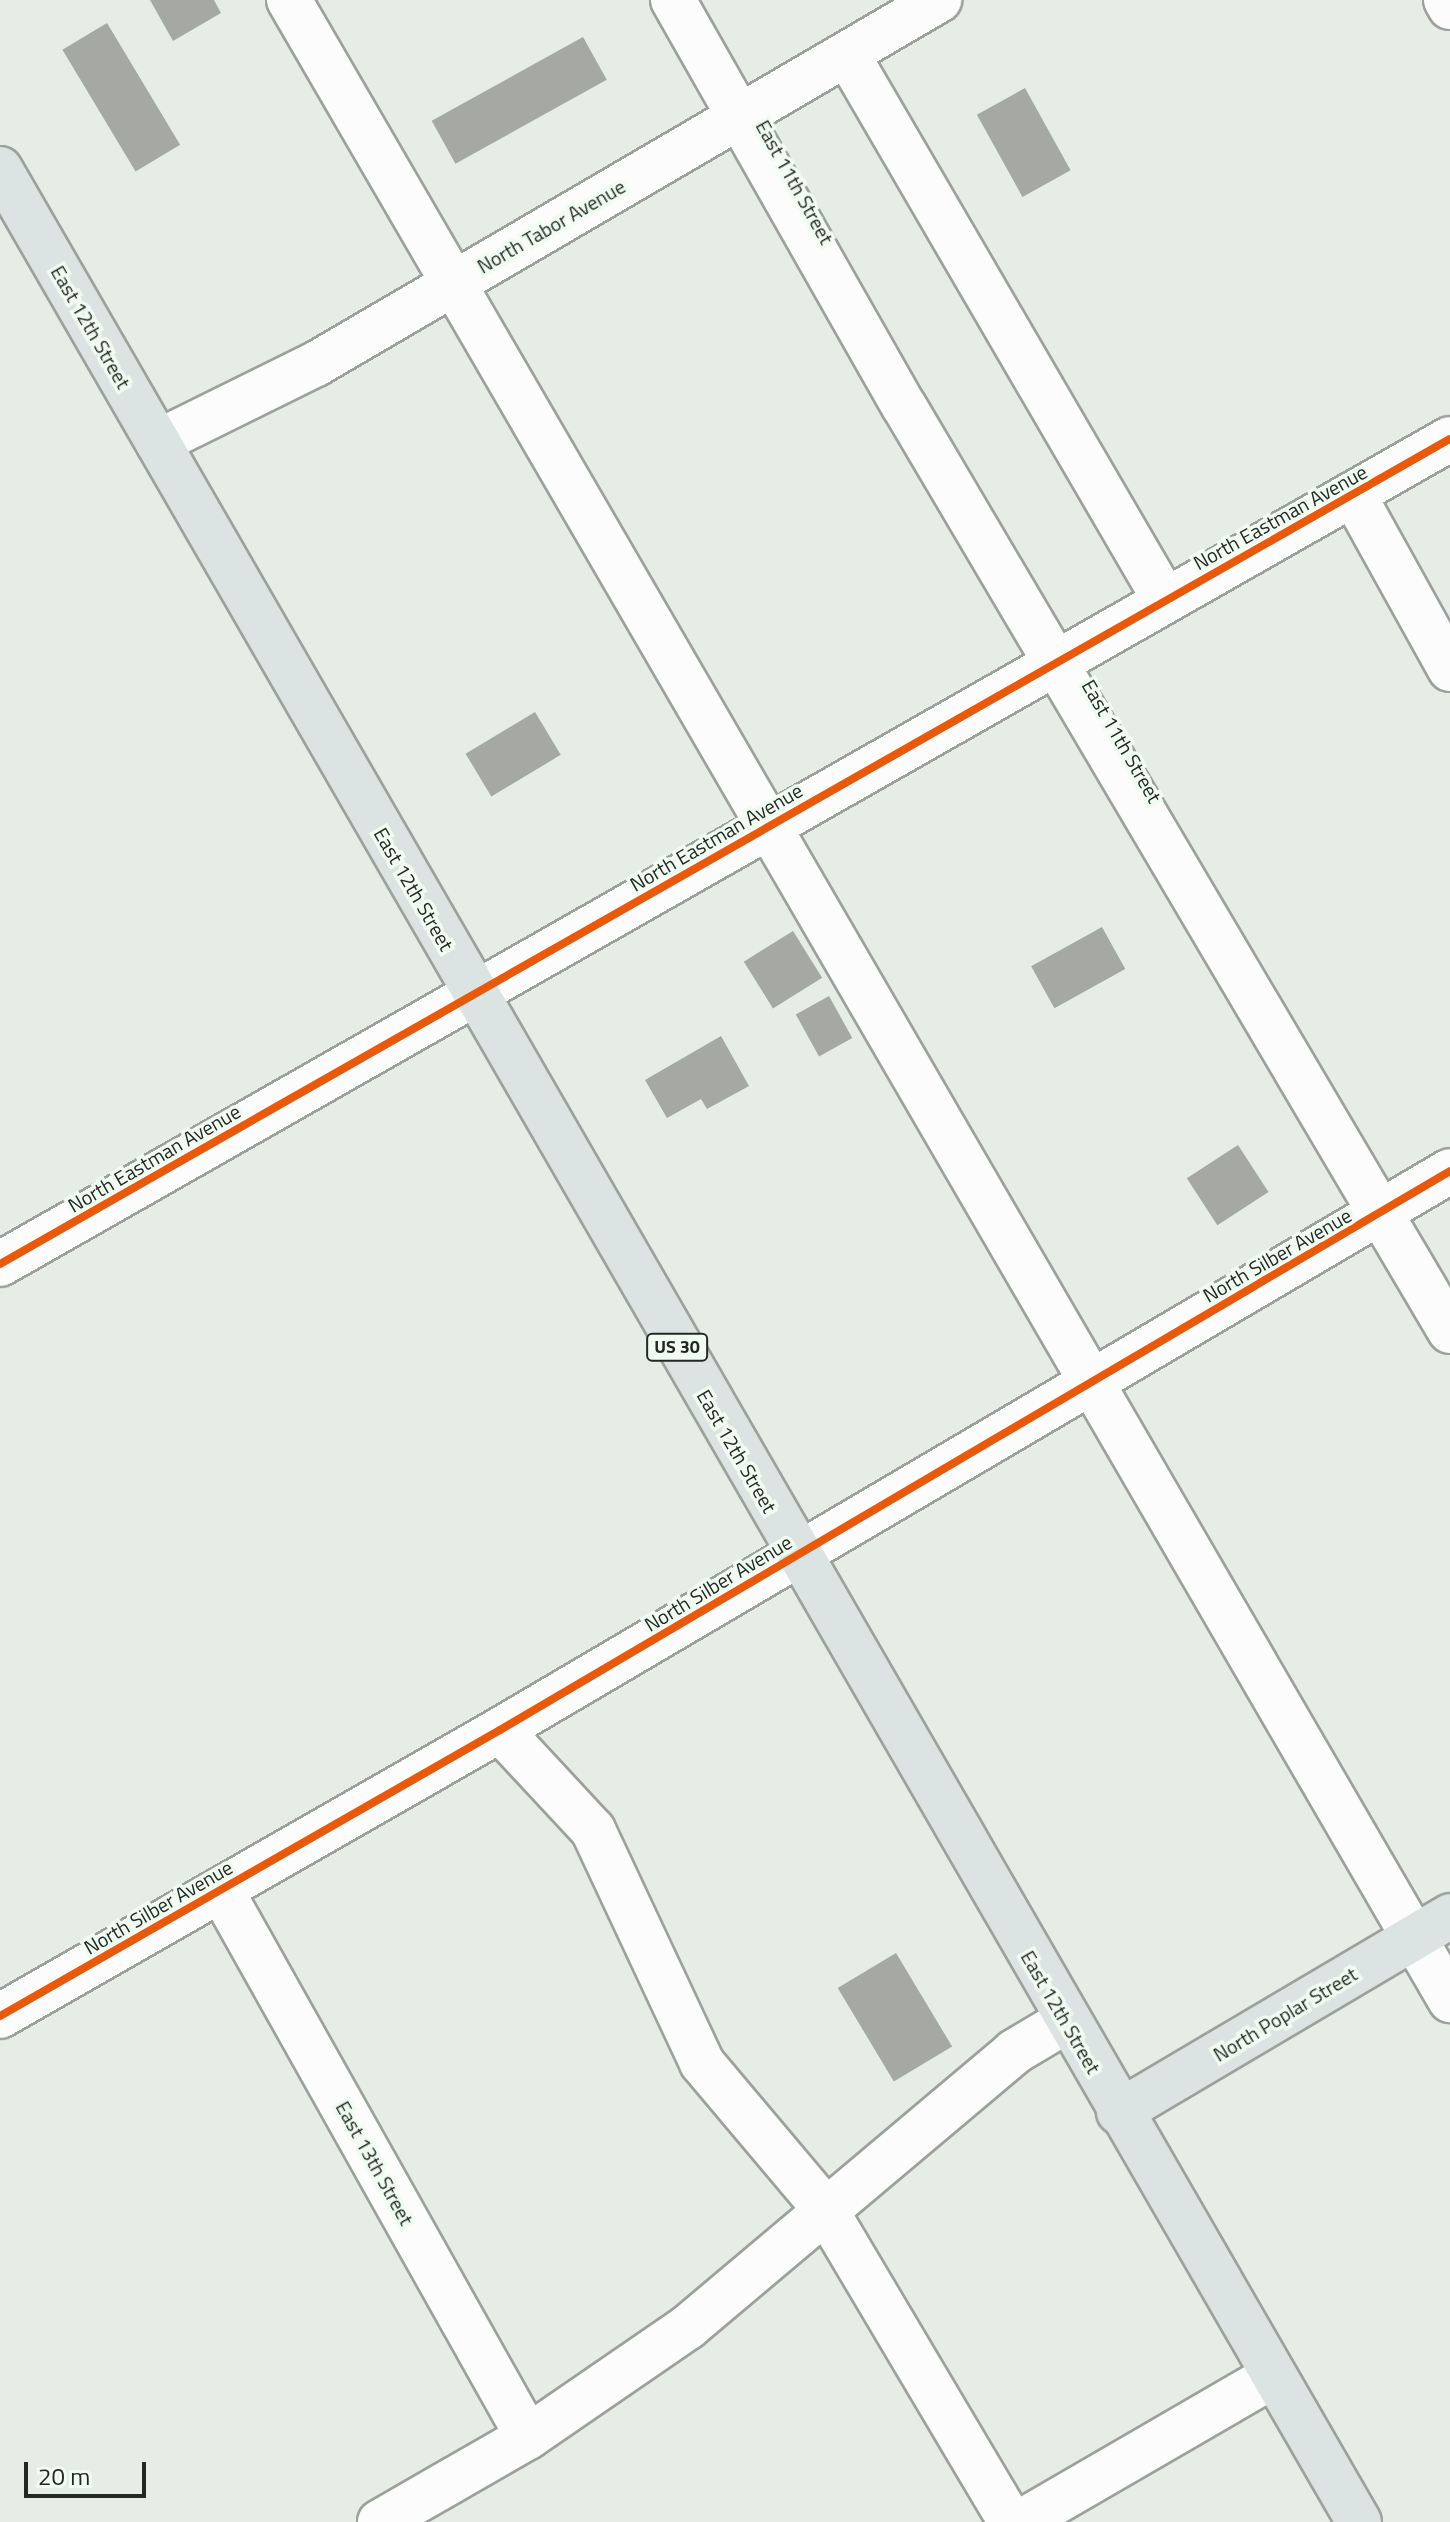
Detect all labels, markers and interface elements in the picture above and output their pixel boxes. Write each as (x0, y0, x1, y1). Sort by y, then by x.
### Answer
street label: East 11th Street (751, 116, 839, 248)
street label: North Tabor Avenue (473, 174, 629, 278)
street label: East 12th Street (46, 261, 136, 393)
street label: North Eastman Avenue (1189, 459, 1371, 575)
street label: East 11th Street (1077, 675, 1167, 807)
street label: North Eastman Avenue (626, 778, 806, 896)
street label: East 12th Street (369, 823, 459, 955)
street label: North Eastman Avenue (64, 1099, 244, 1217)
street label: North Silber Avenue (1199, 1203, 1355, 1307)
road number: US 30 (645, 1333, 709, 1361)
street label: East 12th Street (692, 1385, 782, 1517)
street label: North Silber Avenue (640, 1530, 796, 1636)
street label: North Silber Avenue (80, 1855, 236, 1959)
street label: East 12th Street (1016, 1946, 1106, 2078)
street label: North Poplar Street (1209, 1962, 1361, 2066)
street label: East 13th Street (331, 2097, 419, 2229)
scale bar (28, 2446, 150, 2496)
text: 20 m (38, 2458, 90, 2494)

